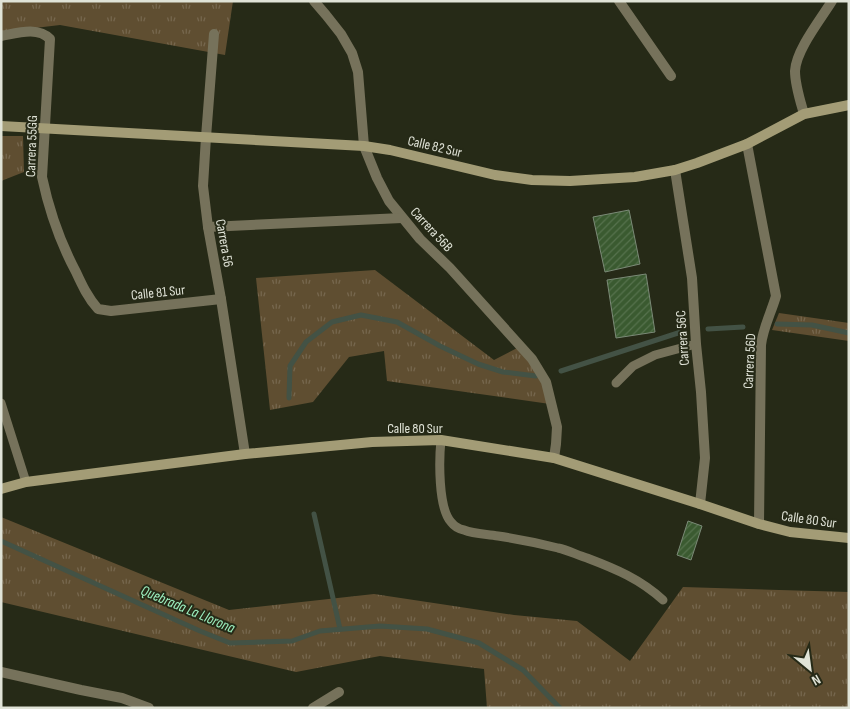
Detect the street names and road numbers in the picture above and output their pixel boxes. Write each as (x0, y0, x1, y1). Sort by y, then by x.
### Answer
street label: Carrera 55GG (22, 115, 41, 177)
street label: Calle 82 Sur (406, 132, 464, 161)
street label: Carrera 56B (407, 204, 457, 255)
street label: Carrera 56 (212, 218, 237, 268)
street label: Calle 81 Sur (130, 281, 186, 304)
street label: Carrera 56C (672, 310, 693, 366)
street label: Carrera 56D (740, 333, 759, 389)
street label: Calle 80 Sur (387, 420, 443, 437)
street label: Calle 80 Sur (780, 507, 838, 532)

